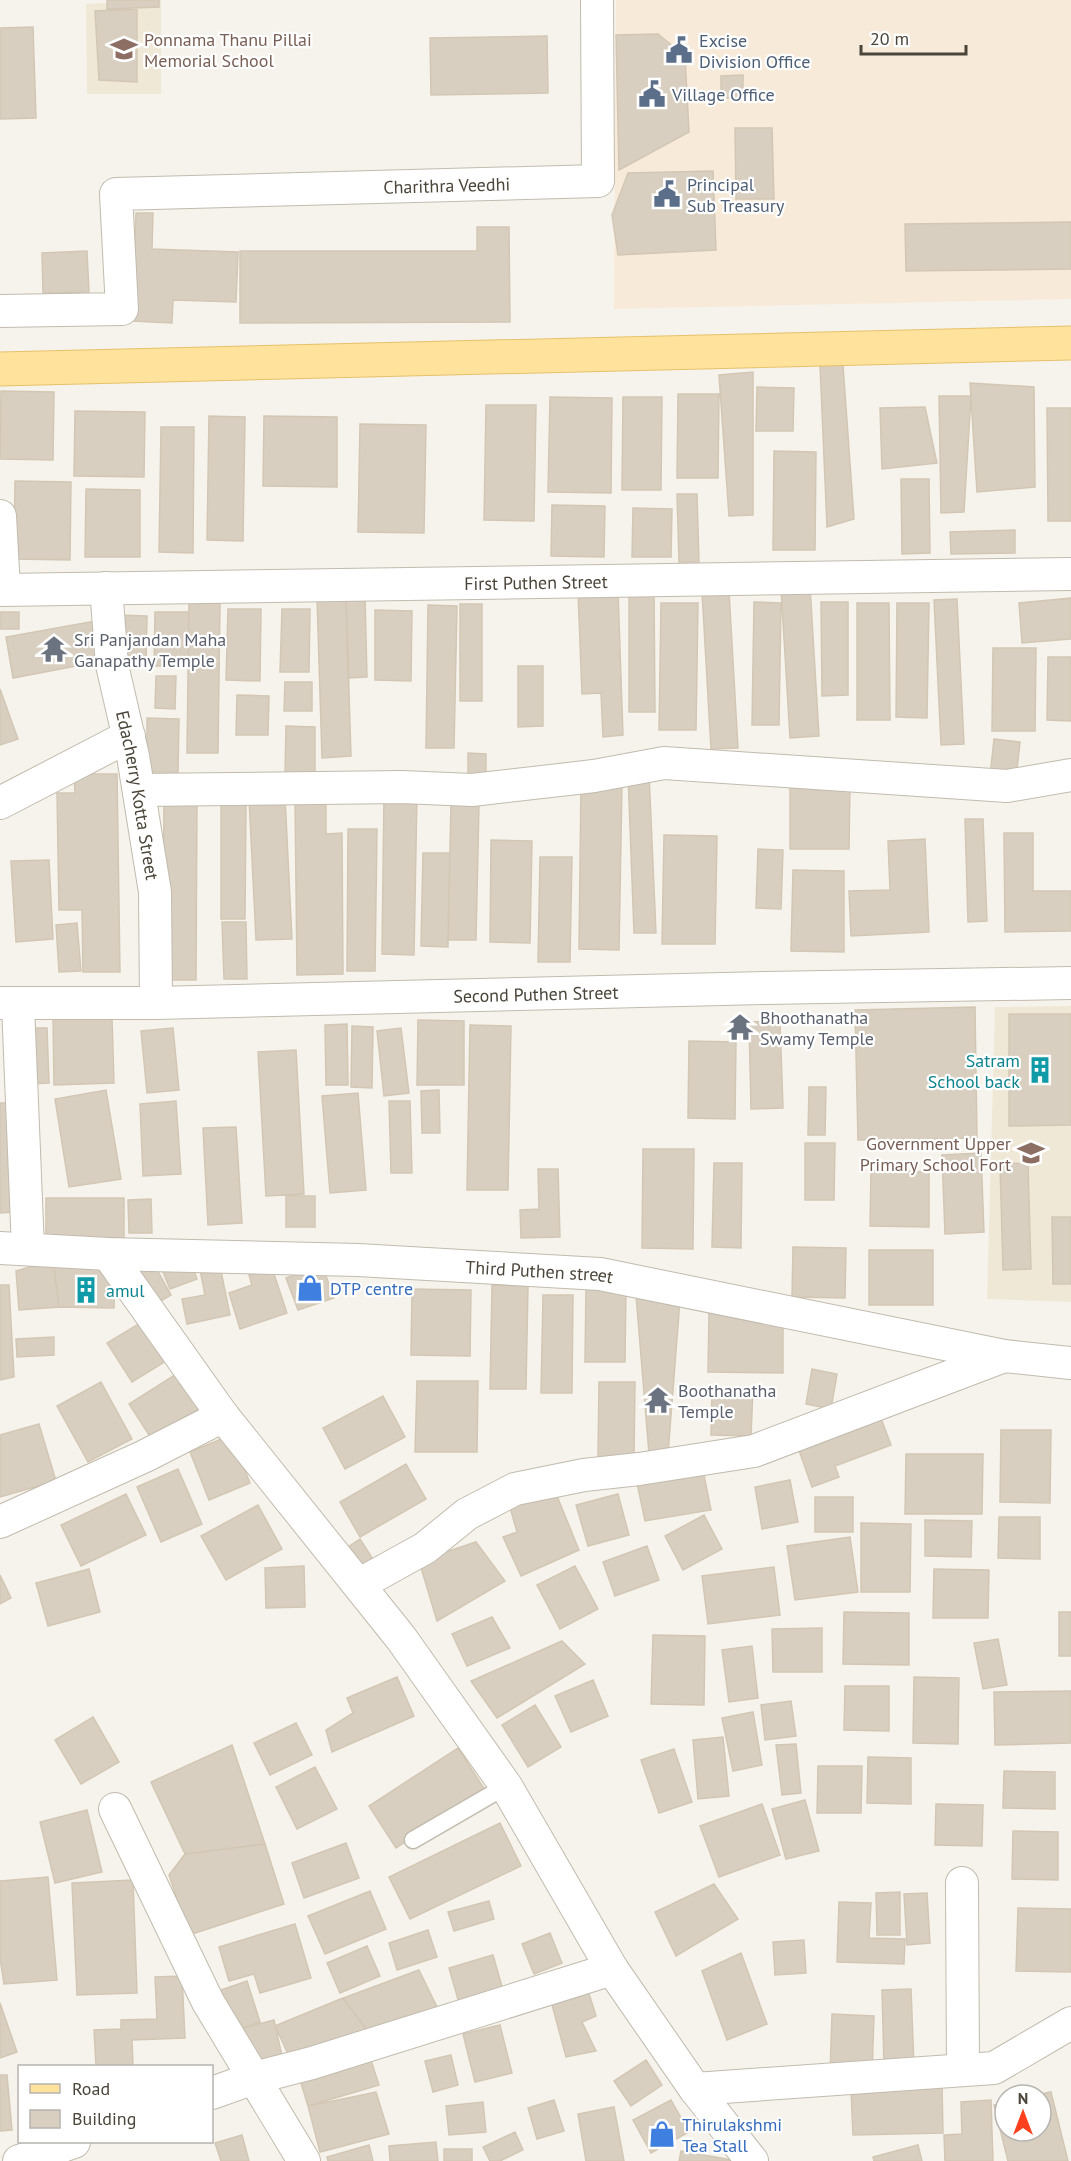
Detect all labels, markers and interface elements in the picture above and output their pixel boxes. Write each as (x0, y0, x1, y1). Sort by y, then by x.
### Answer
scale bar (861, 18, 966, 56)
text: 20 m (870, 27, 909, 50)
place label: Ponnama Thanu Pillai Memorial School (144, 28, 312, 72)
place label: Excise Division Office (699, 29, 810, 73)
school or university icon: Ponnama Thanu Pillai Memorial School (109, 34, 139, 64)
public building icon: Excise Division Office (664, 35, 694, 65)
public building icon: Village Office (637, 79, 667, 109)
place label: Village Office (671, 83, 775, 106)
street label: Charithra Veedhi (383, 172, 511, 198)
place label: Principal Sub Treasury (687, 173, 785, 217)
public building icon: Principal Sub Treasury (652, 179, 682, 209)
street label: First Puthen Street (464, 569, 608, 595)
place label: Sri Panjandan Maha Ganapathy Temple (74, 628, 226, 672)
temple icon: Sri Panjandan Maha Ganapathy Temple (39, 634, 69, 664)
street label: Edacherry Kotta Street (111, 708, 164, 882)
street label: Second Puthen Street (453, 980, 619, 1007)
place label: Bhoothanatha Swamy Temple (760, 1006, 874, 1050)
temple icon: Bhoothanatha Swamy Temple (725, 1012, 755, 1042)
place label: Satram School back (928, 1049, 1020, 1093)
building icon: Satram School back (1025, 1055, 1055, 1085)
place label: Government Upper Primary School Fort (860, 1132, 1011, 1176)
school or university icon: Government Upper Primary School Fort (1016, 1138, 1046, 1168)
street label: Third Puthen street (465, 1255, 616, 1288)
shop icon: DTP centre (295, 1273, 325, 1303)
building icon: amul (71, 1275, 101, 1305)
place label: DTP centre (330, 1277, 413, 1300)
place label: amul (106, 1279, 145, 1302)
place label: Boothanatha Temple (678, 1379, 776, 1423)
temple icon: Boothanatha Temple (643, 1385, 673, 1415)
legend (18, 2065, 213, 2143)
text: Road (72, 2077, 110, 2100)
north arrow (993, 2083, 1053, 2143)
text: N (1018, 2088, 1028, 2108)
text: Building (72, 2107, 136, 2130)
place label: Thirulakshmi Tea Stall (682, 2113, 782, 2157)
shop icon: Thirulakshmi Tea Stall (647, 2119, 677, 2149)

